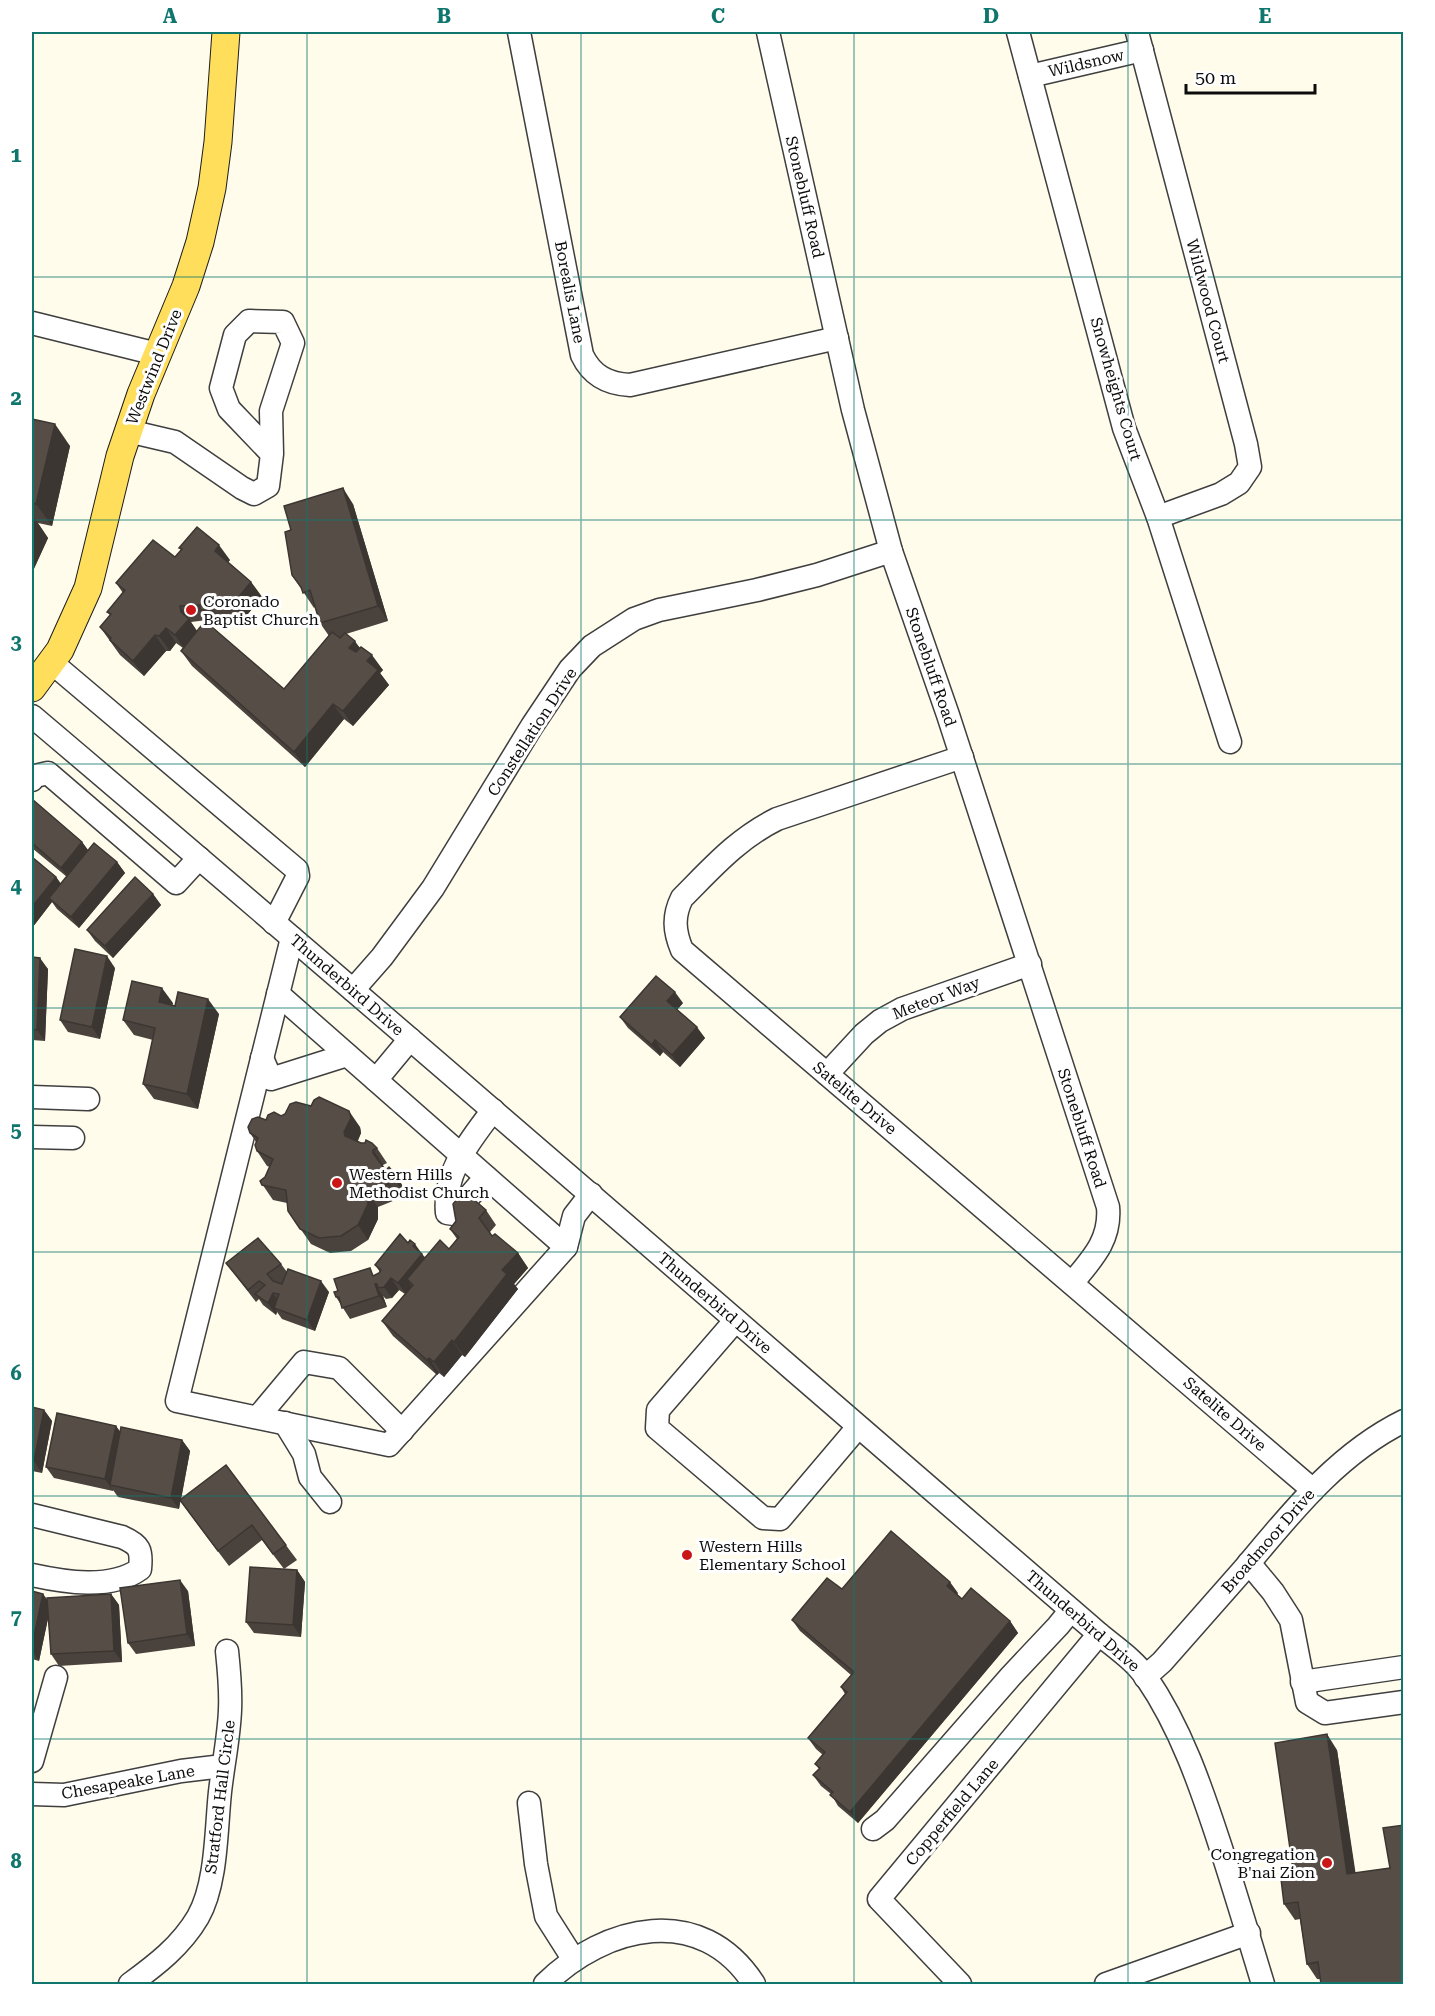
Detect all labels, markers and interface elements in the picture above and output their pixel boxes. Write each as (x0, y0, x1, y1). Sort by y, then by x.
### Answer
text: A (163, 4, 178, 28)
text: B (437, 4, 451, 28)
text: C (711, 4, 725, 28)
text: D (983, 4, 999, 28)
text: E (1259, 4, 1272, 28)
street label: Wildsnow (1046, 45, 1126, 81)
scale bar (1186, 57, 1315, 95)
text: 50 m (1195, 67, 1236, 88)
street label: Stonebluff Road (782, 134, 828, 260)
text: 1 (10, 143, 22, 167)
street label: Wildwood Court (1182, 237, 1234, 365)
street label: Borealis Lane (551, 239, 589, 345)
street label: Westwind Drive (122, 306, 186, 428)
street label: Snowheights Court (1086, 315, 1146, 463)
text: 2 (10, 386, 22, 410)
place label: Coronado Baptist Church (203, 592, 319, 629)
marker: Coronado Baptist Church (184, 603, 198, 617)
street label: Stonebluff Road (902, 605, 960, 729)
text: 3 (10, 630, 22, 654)
street label: Constellation Drive (483, 664, 581, 800)
text: 4 (10, 874, 22, 898)
street label: Thunderbird Drive (286, 930, 408, 1040)
street label: Meteor Way (890, 972, 983, 1023)
street label: Satelite Drive (809, 1057, 901, 1139)
street label: Stonebluff Road (1054, 1066, 1110, 1190)
text: 5 (10, 1118, 22, 1142)
place label: Western Hills Methodist Church (349, 1165, 489, 1202)
marker: Western Hills Methodist Church (330, 1176, 344, 1190)
street label: Thunderbird Drive (654, 1248, 776, 1358)
text: 6 (10, 1361, 22, 1385)
street label: Satelite Drive (1180, 1373, 1270, 1455)
street label: Broadmoor Drive (1217, 1485, 1319, 1597)
place label: Western Hills Elementary School (699, 1537, 846, 1574)
marker: Western Hills Elementary School (680, 1548, 694, 1562)
street label: Thunderbird Drive (1022, 1566, 1144, 1676)
text: 7 (10, 1605, 22, 1629)
street label: Stratford Hall Circle (201, 1719, 239, 1875)
street label: Copperfield Lane (902, 1754, 1003, 1870)
street label: Chesapeake Lane (60, 1761, 196, 1803)
place label: Congregation B'nai Zion (1211, 1845, 1315, 1882)
text: 8 (10, 1849, 22, 1873)
marker: Congregation B'nai Zion (1320, 1856, 1334, 1870)

